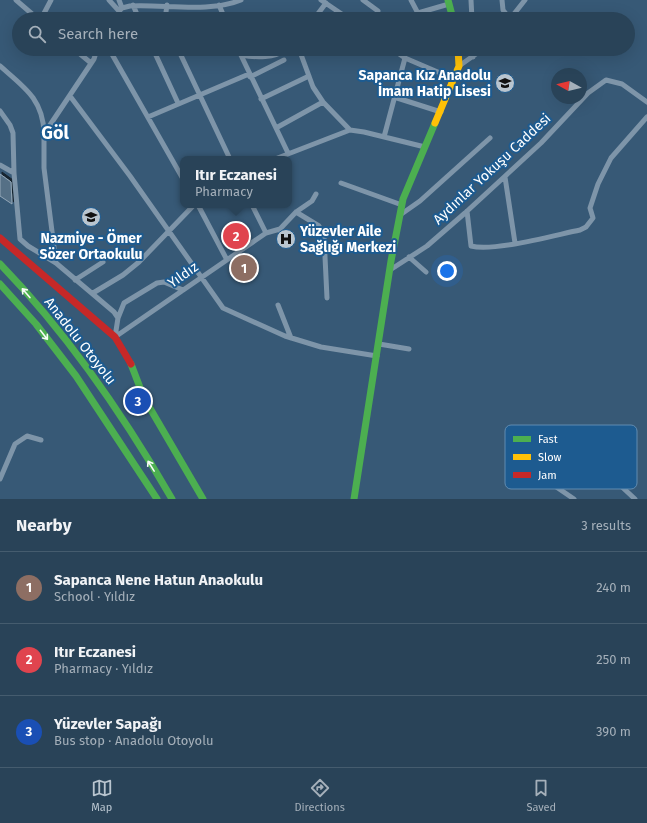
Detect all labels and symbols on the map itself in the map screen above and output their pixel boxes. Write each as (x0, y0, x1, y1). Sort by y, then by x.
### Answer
place label: Sapanca Kız Anadolu İmam Hatip Lisesi (358, 67, 491, 100)
north arrow (551, 68, 587, 104)
school or university icon: Sapanca Kız Anadolu İmam Hatip Lisesi (494, 72, 516, 94)
street label: Aydınlar Yokuşu Caddesi (430, 110, 554, 228)
district label: Göl (41, 122, 69, 144)
school or university icon: Nazmiye - Ömer Sözer Ortaokulu (80, 206, 102, 228)
pin: 2 (223, 221, 249, 251)
place label: Yüzevler Aile Sağlığı Merkezi (299, 223, 396, 256)
hospital icon: Yüzevler Aile Sağlığı Merkezi (275, 228, 297, 250)
place label: Nazmiye - Ömer Sözer Ortaokulu (39, 229, 143, 263)
pin: 1 (231, 253, 257, 283)
street label: Yıldız (164, 258, 202, 292)
your location (437, 261, 457, 281)
one-way arrow (21, 288, 30, 298)
street label: Anadolu Otoyolu (41, 294, 119, 388)
one-way arrow (39, 329, 48, 340)
pin: 3 (125, 386, 151, 416)
legend (505, 425, 637, 489)
text: Fast (538, 433, 558, 446)
text: Slow (538, 451, 562, 464)
one-way arrow (147, 460, 155, 472)
text: Jam (538, 469, 557, 482)

